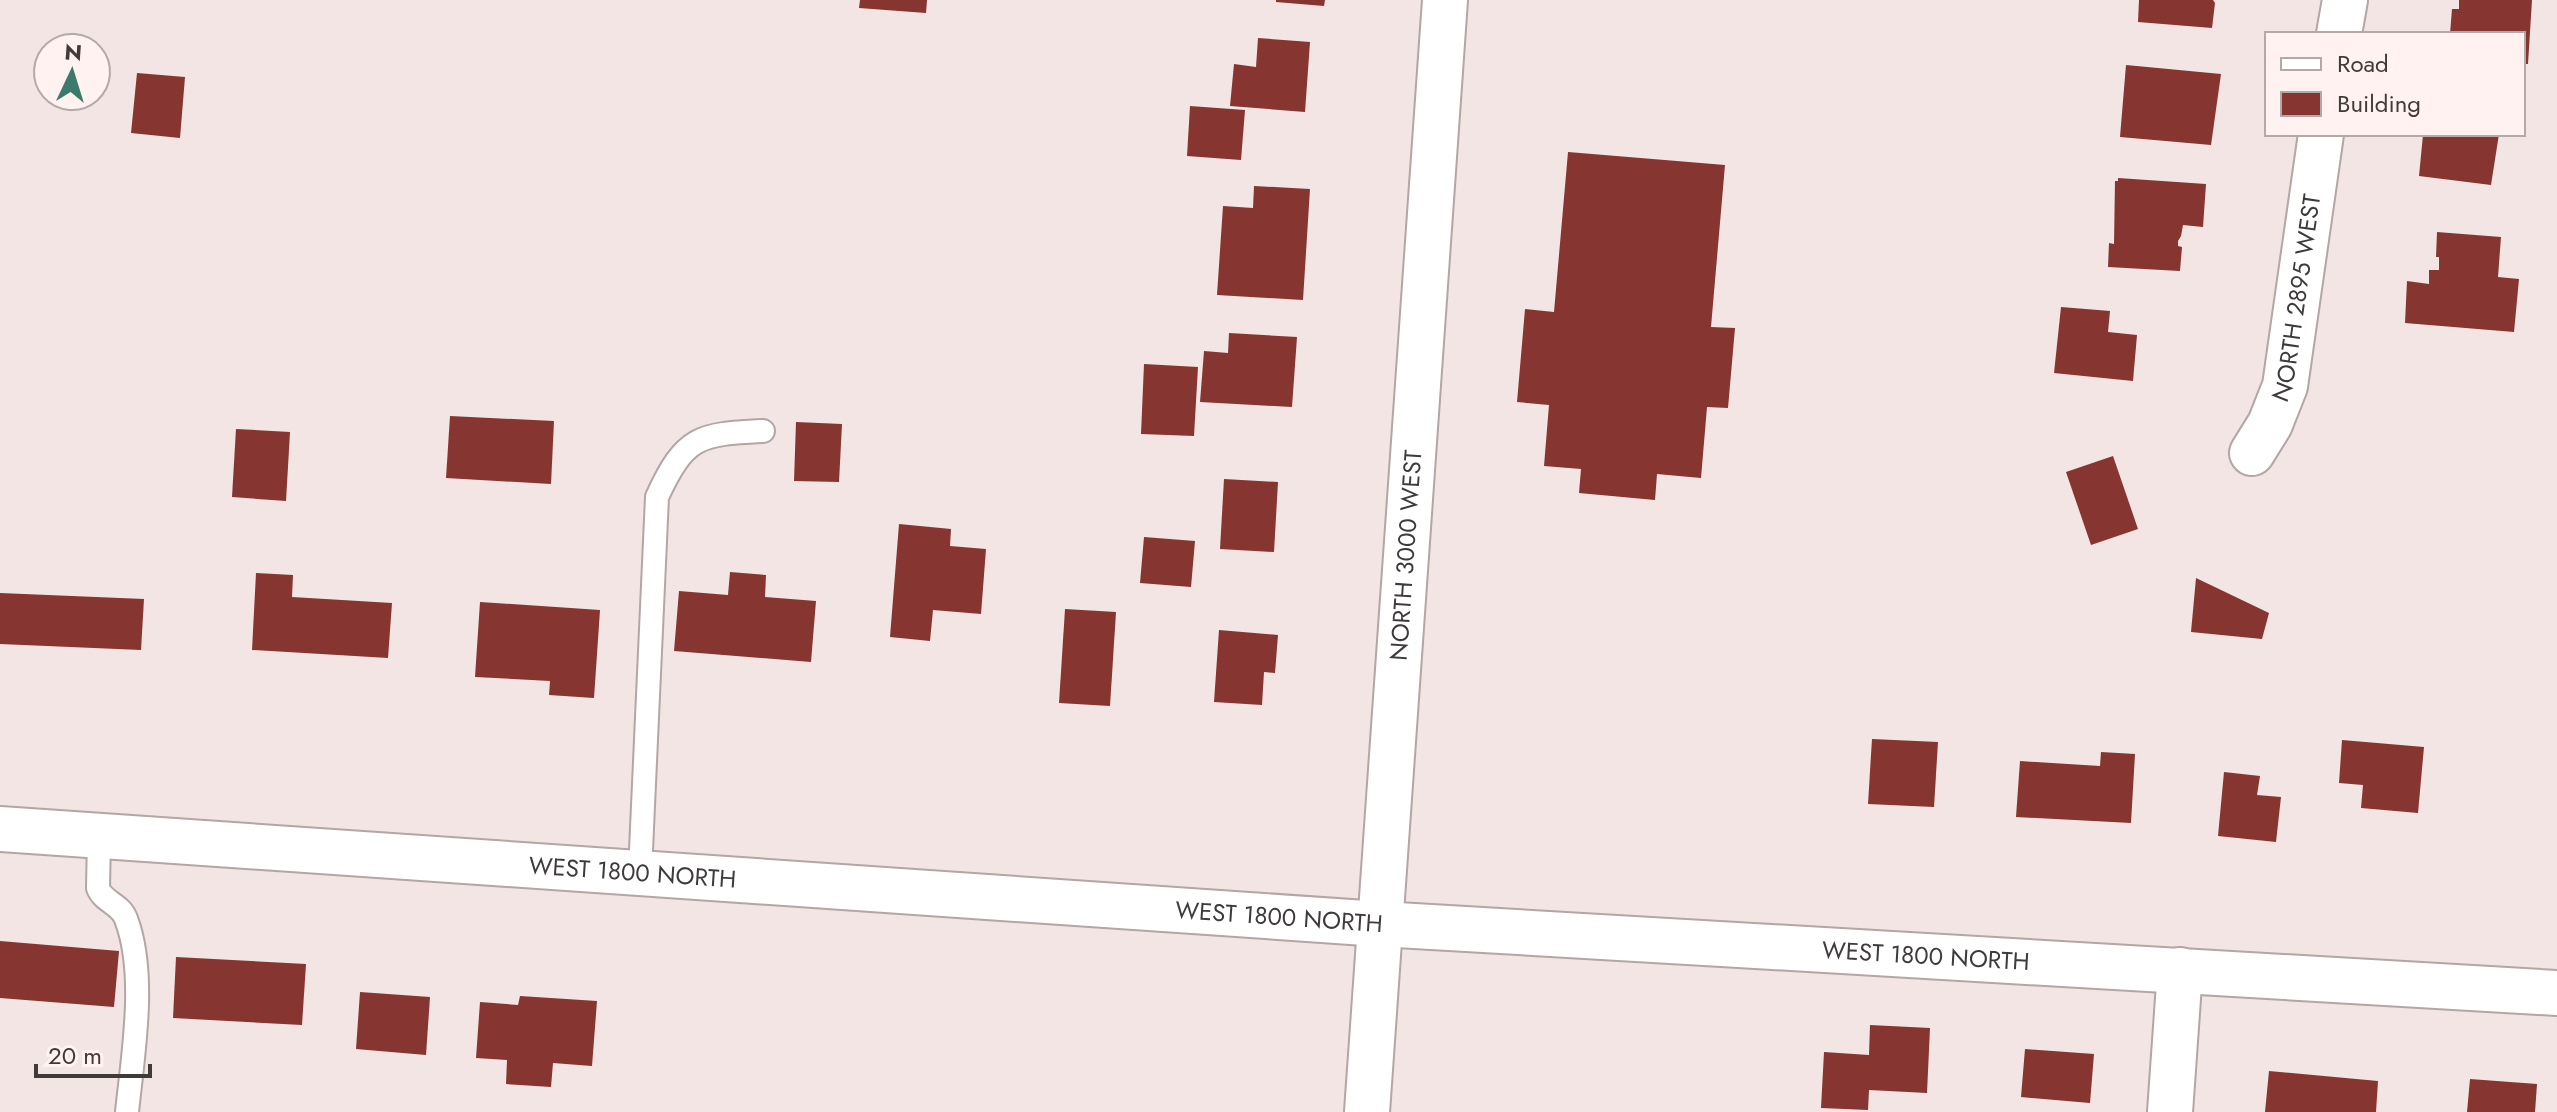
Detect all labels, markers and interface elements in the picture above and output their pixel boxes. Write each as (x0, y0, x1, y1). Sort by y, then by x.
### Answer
north arrow (32, 32, 112, 112)
legend (2265, 32, 2525, 136)
text: N (64, 35, 83, 69)
text: Road (2337, 46, 2389, 81)
text: Building (2337, 86, 2421, 121)
street label: NORTH 2895 WEST (2263, 192, 2329, 407)
street label: NORTH 3000 WEST (1381, 449, 1430, 662)
street label: WEST 1800 NORTH (528, 847, 737, 897)
street label: WEST 1800 NORTH (1174, 892, 1384, 941)
street label: WEST 1800 NORTH (1821, 932, 2031, 979)
scale bar (36, 1028, 150, 1078)
text: 20 m (48, 1038, 102, 1073)

